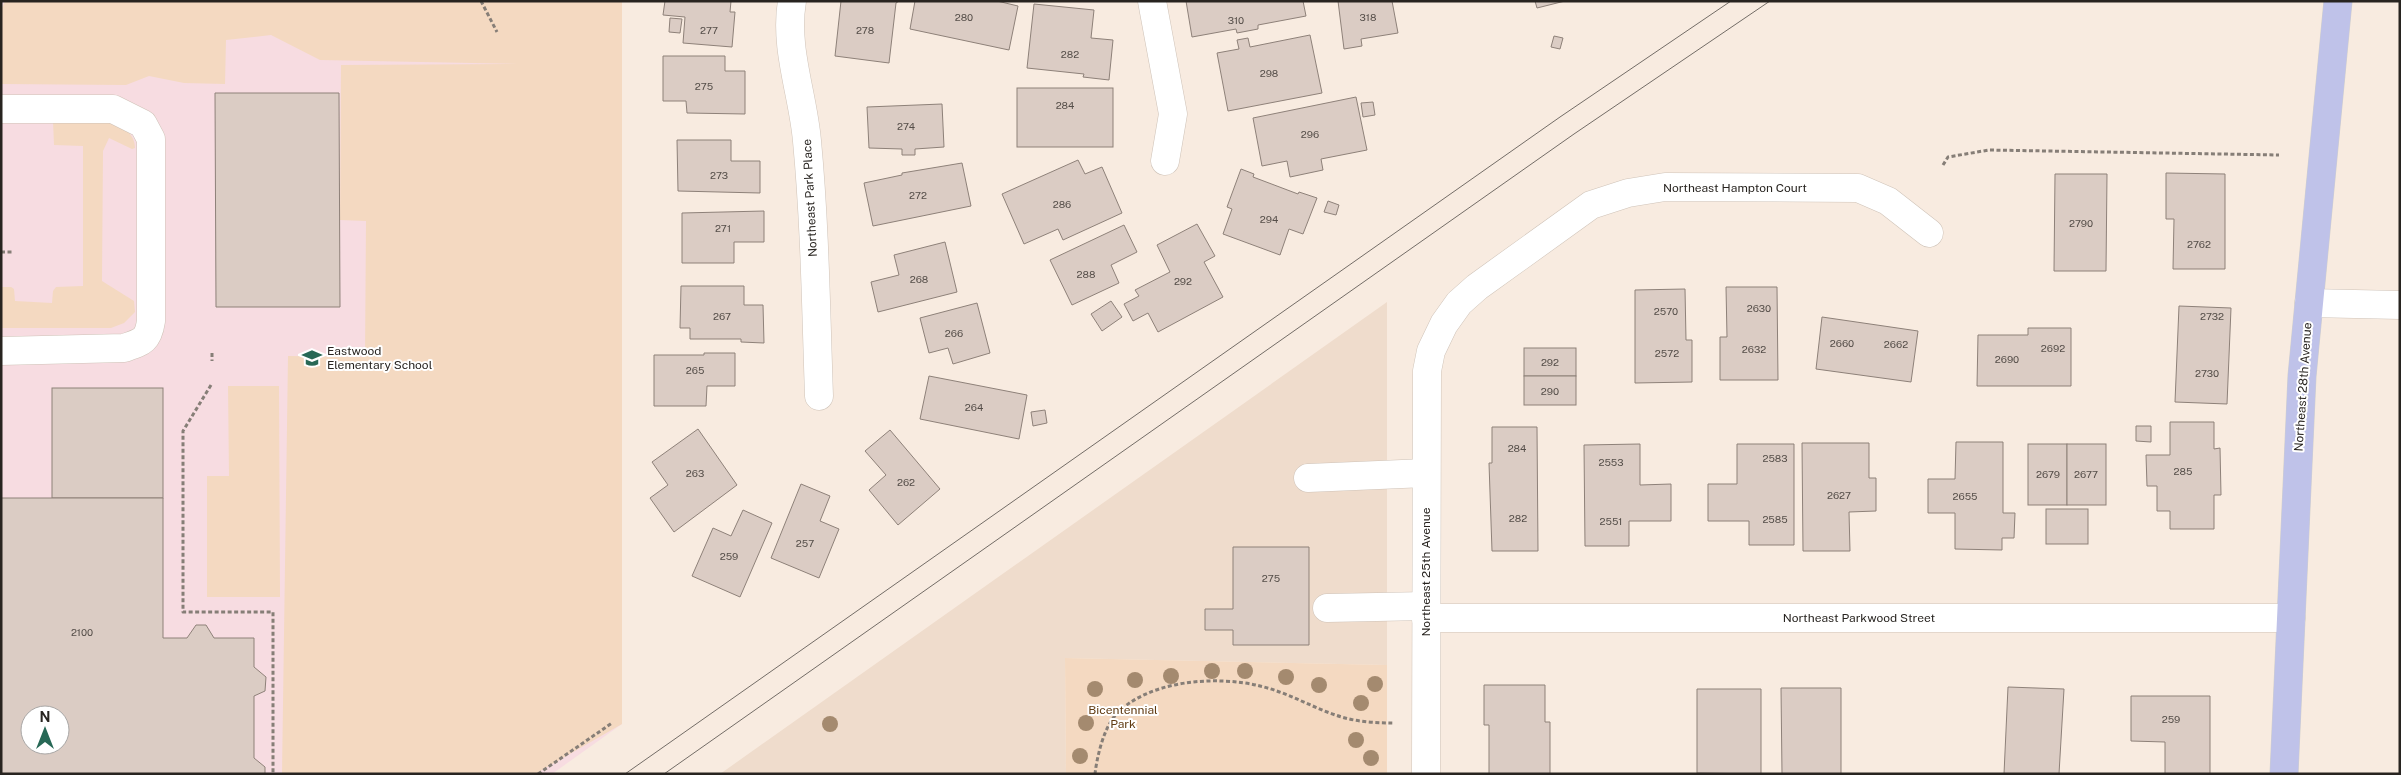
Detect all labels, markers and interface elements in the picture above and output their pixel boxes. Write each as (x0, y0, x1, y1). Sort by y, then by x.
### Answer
house number: 280 (955, 11, 973, 23)
house number: 318 (1360, 11, 1376, 23)
house number: 310 (1228, 14, 1244, 26)
house number: 277 (700, 24, 718, 36)
house number: 278 (856, 24, 874, 36)
house number: 282 (1061, 48, 1079, 60)
house number: 298 (1260, 67, 1278, 79)
house number: 275 (695, 80, 713, 92)
house number: 284 (1056, 99, 1074, 111)
house number: 274 (897, 120, 915, 132)
house number: 296 (1301, 128, 1319, 140)
street label: Northeast Park Place (800, 138, 820, 257)
house number: 273 (710, 169, 728, 181)
street label: Northeast Hampton Court (1663, 181, 1807, 195)
house number: 272 (909, 189, 927, 201)
house number: 286 (1053, 198, 1071, 210)
house number: 294 (1260, 213, 1278, 225)
house number: 2790 (2069, 217, 2093, 229)
house number: 271 (715, 222, 731, 234)
house number: 2762 (2187, 238, 2211, 250)
house number: 288 (1077, 268, 1095, 280)
house number: 268 (910, 273, 928, 285)
house number: 292 (1174, 275, 1192, 287)
house number: 2630 (1747, 302, 1771, 314)
house number: 2570 (1654, 305, 1678, 317)
house number: 267 (713, 310, 731, 322)
house number: 2732 (2200, 310, 2224, 322)
street label: Northeast 28th Avenue (2292, 322, 2315, 452)
house number: 266 (945, 327, 963, 339)
house number: 2660 (1830, 337, 1854, 349)
house number: 2662 (1884, 338, 1908, 350)
house number: 2692 (2041, 342, 2065, 354)
house number: 2632 (1742, 343, 1766, 355)
place label: Eastwood Elementary School (327, 344, 433, 372)
school or university icon: Eastwood Elementary School (301, 347, 323, 369)
house number: 2572 (1655, 347, 1679, 359)
house number: 2690 (1995, 353, 2019, 365)
house number: 292 (1541, 356, 1559, 368)
house number: 265 (686, 364, 704, 376)
house number: 2730 (2195, 367, 2219, 379)
house number: 290 (1541, 385, 1559, 397)
house number: 264 (965, 401, 983, 413)
house number: 284 (1508, 442, 1526, 454)
house number: 2583 (1762, 452, 1788, 464)
house number: 2553 (1598, 456, 1624, 468)
house number: 285 (2174, 465, 2192, 477)
house number: 263 (686, 467, 704, 479)
house number: 2679 (2036, 468, 2060, 480)
house number: 2677 (2074, 468, 2098, 480)
house number: 262 (897, 476, 915, 488)
house number: 2627 (1827, 489, 1851, 501)
house number: 2655 (1953, 490, 1978, 502)
street label: Northeast 25th Avenue (1419, 507, 1433, 637)
house number: 282 (1509, 512, 1527, 524)
house number: 2585 (1762, 513, 1788, 525)
house number: 2551 (1600, 515, 1622, 527)
house number: 257 (796, 537, 814, 549)
house number: 259 (720, 550, 738, 562)
house number: 275 (1262, 572, 1280, 584)
street label: Northeast Parkwood Street (1783, 611, 1936, 625)
house number: 2100 (71, 626, 93, 638)
park label: Bicentennial Park (1088, 703, 1158, 731)
north arrow (20, 705, 70, 755)
text: N (40, 709, 50, 725)
house number: 259 (2162, 713, 2180, 725)

